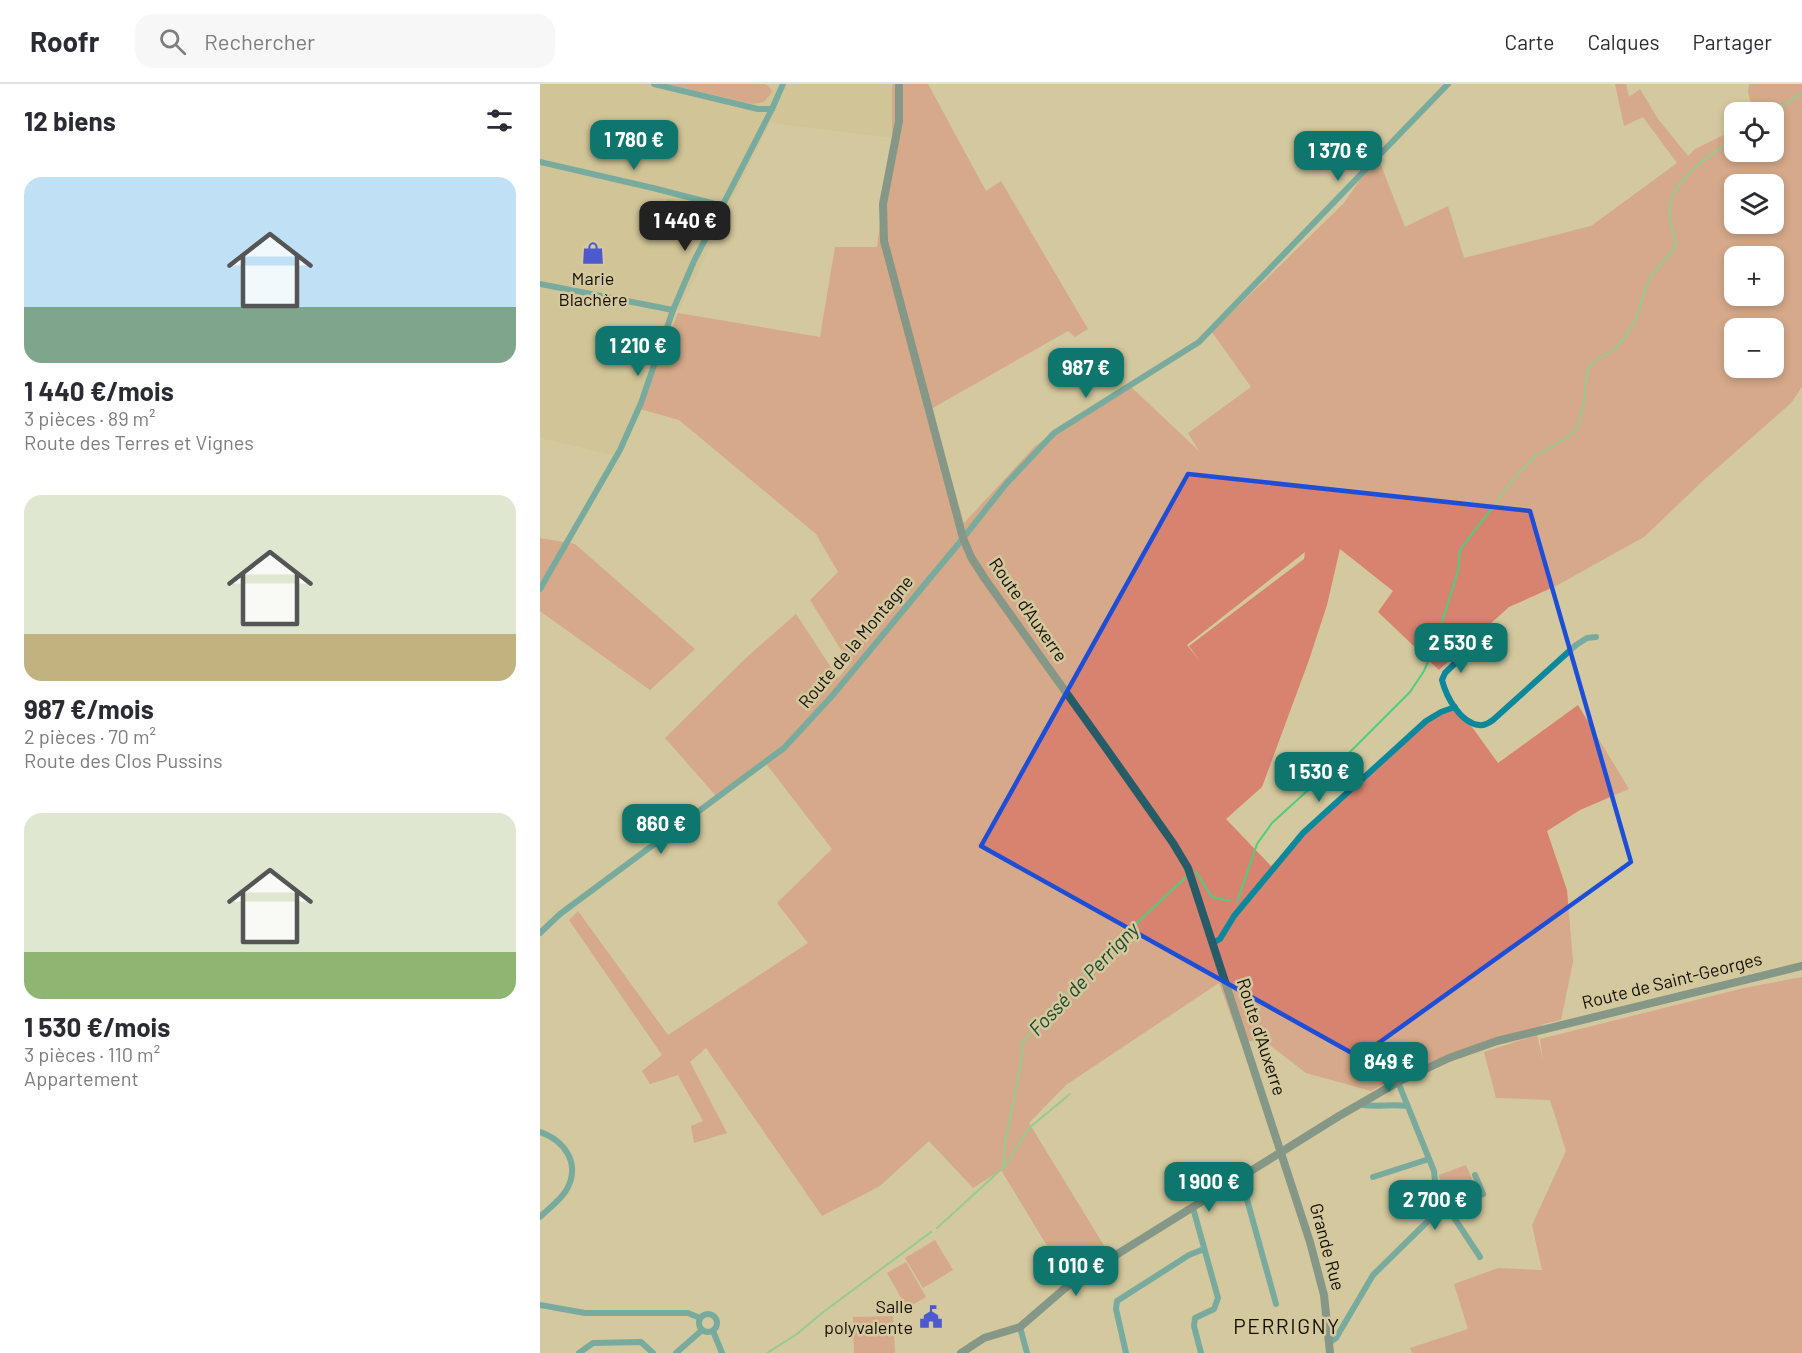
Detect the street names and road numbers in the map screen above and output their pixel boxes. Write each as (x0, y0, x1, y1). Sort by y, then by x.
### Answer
street label: Route d'Auxerre (985, 553, 1073, 666)
street label: Route de la Montagne (793, 570, 917, 712)
street label: Route de Saint-Georges (1579, 947, 1764, 1013)
street label: Route d'Auxerre (1233, 975, 1291, 1098)
street label: Grande Rue (1306, 1201, 1350, 1293)

